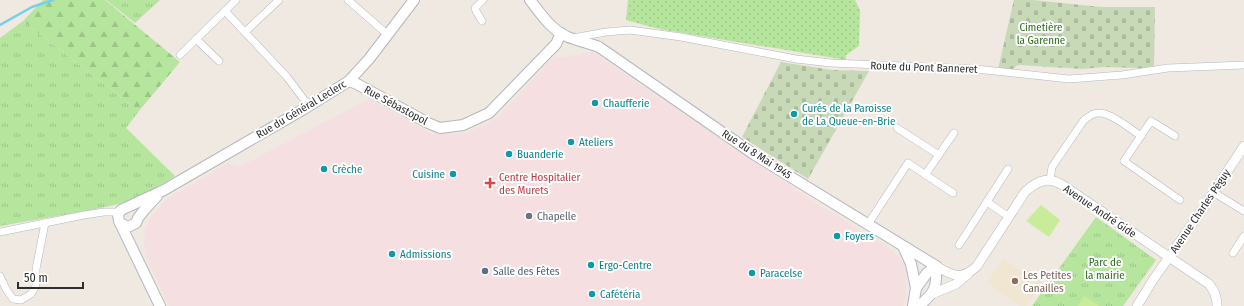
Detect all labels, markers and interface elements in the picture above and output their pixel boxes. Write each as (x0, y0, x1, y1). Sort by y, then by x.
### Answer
park label: Cimetière la Garenne (1017, 21, 1065, 47)
street label: Route du Pont Banneret (870, 59, 978, 76)
street label: Rue du Général Leclerc (254, 77, 349, 141)
street label: Rue Sébastopol (362, 83, 430, 128)
place label: Chaufferie (603, 97, 650, 110)
marker: Chaufferie (590, 98, 600, 108)
place label: Curés de la Paroisse de La Queue-en-Brie (802, 102, 895, 128)
marker: Curés de la Paroisse de La Queue-en-Brie (789, 109, 799, 119)
street label: Rue du 8 Mai 1945 (719, 127, 794, 182)
place label: Ateliers (579, 136, 613, 149)
marker: Ateliers (566, 137, 576, 147)
place label: Buanderie (517, 148, 563, 161)
marker: Buanderie (504, 149, 514, 159)
place label: Crèche (332, 163, 362, 176)
marker: Crèche (319, 164, 329, 174)
street label: Avenue Charles Péguy (1168, 167, 1233, 256)
place label: Cuisine (412, 168, 445, 181)
marker: Cuisine (448, 169, 458, 179)
place label: Centre Hospitalier des Murets (499, 171, 580, 197)
marker: Centre Hospitalier des Murets (484, 177, 496, 189)
street label: Avenue André Gide (1061, 182, 1139, 241)
place label: Chapelle (537, 210, 576, 223)
marker: Chapelle (524, 211, 534, 221)
place label: Foyers (845, 230, 874, 243)
marker: Foyers (832, 231, 842, 241)
place label: Admissions (400, 248, 452, 261)
marker: Admissions (387, 249, 397, 259)
park label: Parc de la mairie (1085, 256, 1125, 282)
place label: Ergo-Centre (599, 259, 652, 272)
marker: Ergo-Centre (586, 260, 596, 270)
scale bar (18, 264, 83, 290)
place label: Salle des Fêtes (493, 265, 560, 278)
marker: Salle des Fêtes (480, 266, 490, 276)
place label: Paracelse (760, 267, 802, 280)
marker: Paracelse (747, 268, 757, 278)
place label: Les Petites Canailles (1023, 269, 1071, 295)
text: 50 m (24, 271, 48, 285)
marker: Les Petites Canailles (1010, 276, 1020, 286)
place label: Cafétéria (600, 288, 640, 301)
marker: Cafétéria (587, 289, 597, 299)

